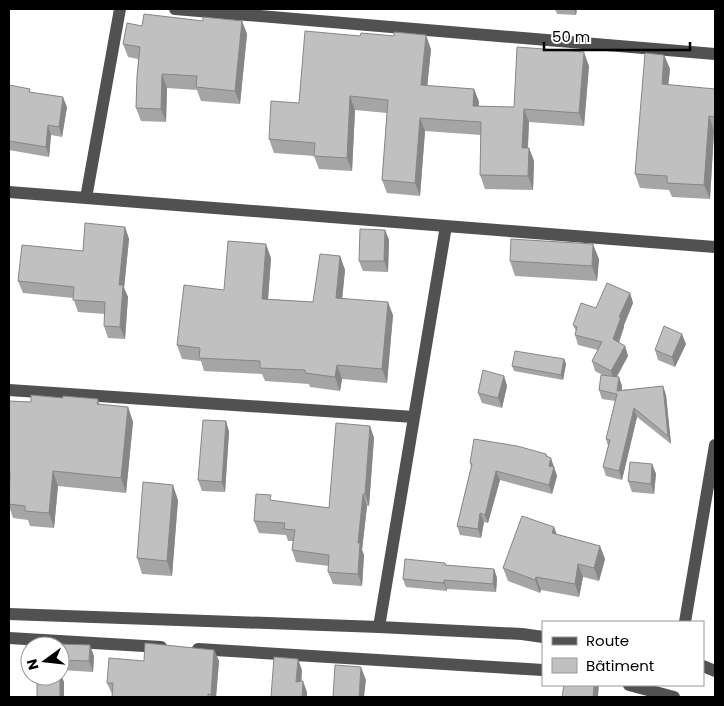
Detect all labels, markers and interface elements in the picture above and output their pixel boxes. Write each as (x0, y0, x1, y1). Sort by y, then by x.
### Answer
scale bar (544, 20, 690, 52)
text: 50 m (552, 26, 590, 47)
legend (542, 621, 704, 686)
text: Route (586, 630, 629, 651)
north arrow (20, 636, 70, 686)
text: Bâtiment (586, 655, 654, 676)
text: N (21, 657, 43, 672)

